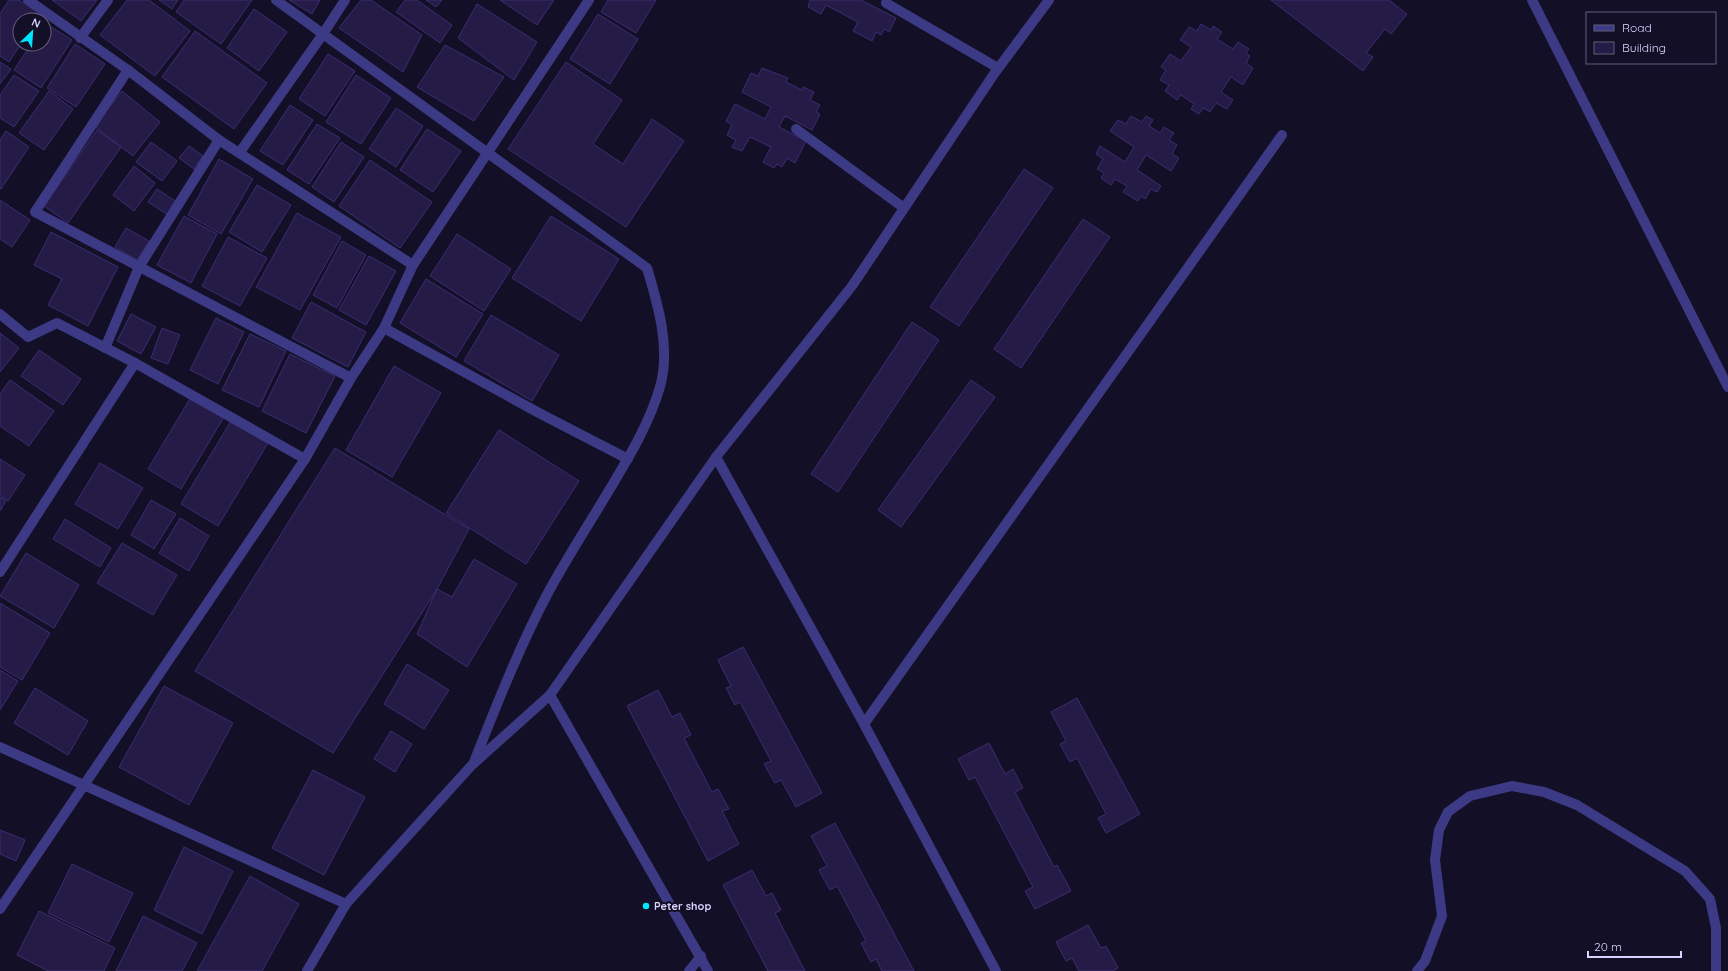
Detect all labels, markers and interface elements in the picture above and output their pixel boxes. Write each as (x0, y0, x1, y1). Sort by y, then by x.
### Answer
north arrow (12, 12, 52, 52)
legend (1586, 12, 1716, 64)
text: N (30, 15, 43, 31)
text: Road (1622, 20, 1652, 35)
text: Building (1622, 40, 1666, 55)
place label: Peter shop (654, 899, 711, 913)
marker: Peter shop (641, 901, 651, 911)
scale bar (1588, 933, 1681, 959)
text: 20 m (1594, 939, 1622, 954)

